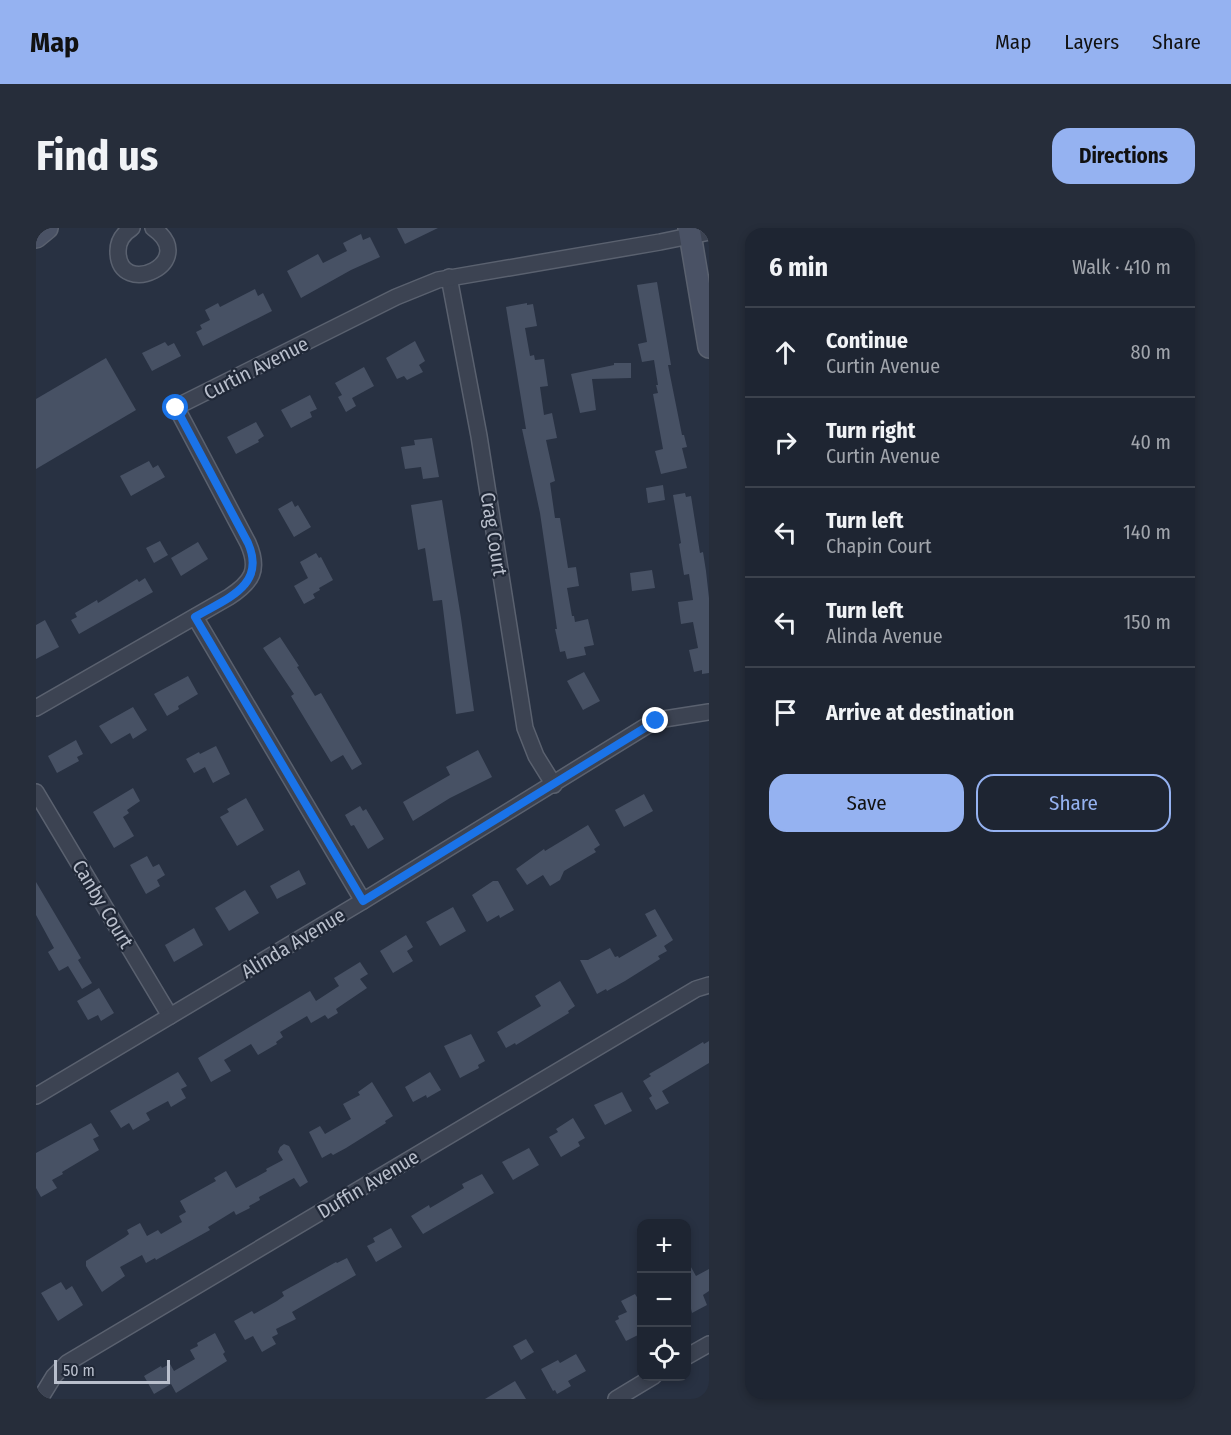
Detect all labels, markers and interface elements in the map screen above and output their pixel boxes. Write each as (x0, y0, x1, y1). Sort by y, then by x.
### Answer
text: Map (30, 26, 79, 59)
text: Map (995, 29, 1031, 55)
text: Layers (1064, 29, 1119, 55)
text: Share (1152, 29, 1201, 55)
button: Directions (1052, 128, 1195, 184)
text: Find us (36, 131, 158, 181)
text: 6 min (769, 252, 828, 283)
text: Walk · 410 m (1072, 255, 1171, 279)
text: Continue (826, 327, 908, 354)
street label: Curtin Avenue (200, 331, 312, 405)
icon: ahead (769, 336, 802, 369)
text: 80 m (1131, 340, 1171, 364)
text: Curtin Avenue (826, 354, 940, 378)
route start (162, 394, 188, 420)
text: Turn right (826, 417, 915, 444)
icon: right (769, 426, 802, 459)
text: 40 m (1131, 430, 1171, 454)
text: Curtin Avenue (826, 444, 940, 468)
street label: Crag Court (476, 491, 513, 578)
text: Turn left (826, 507, 904, 534)
icon: left (769, 516, 802, 549)
text: 140 m (1123, 520, 1171, 544)
text: Chapin Court (826, 534, 931, 558)
text: Turn left (826, 597, 904, 624)
icon: left (769, 606, 802, 639)
text: 150 m (1124, 610, 1171, 634)
text: Alinda Avenue (826, 624, 943, 648)
icon: arrive (769, 696, 802, 729)
text: Arrive at destination (826, 699, 1014, 726)
route end (642, 707, 668, 733)
button: Save (769, 774, 964, 832)
button: Share (976, 774, 1171, 832)
street label: Canby Court (67, 855, 139, 953)
street label: Alinda Avenue (237, 903, 349, 983)
street label: Duffin Avenue (313, 1144, 423, 1224)
map controls (637, 1219, 691, 1381)
button: + (637, 1219, 691, 1273)
button: − (637, 1273, 691, 1327)
button: locate (637, 1327, 691, 1381)
scale bar (54, 1357, 170, 1384)
text: 50 m (63, 1361, 95, 1380)

